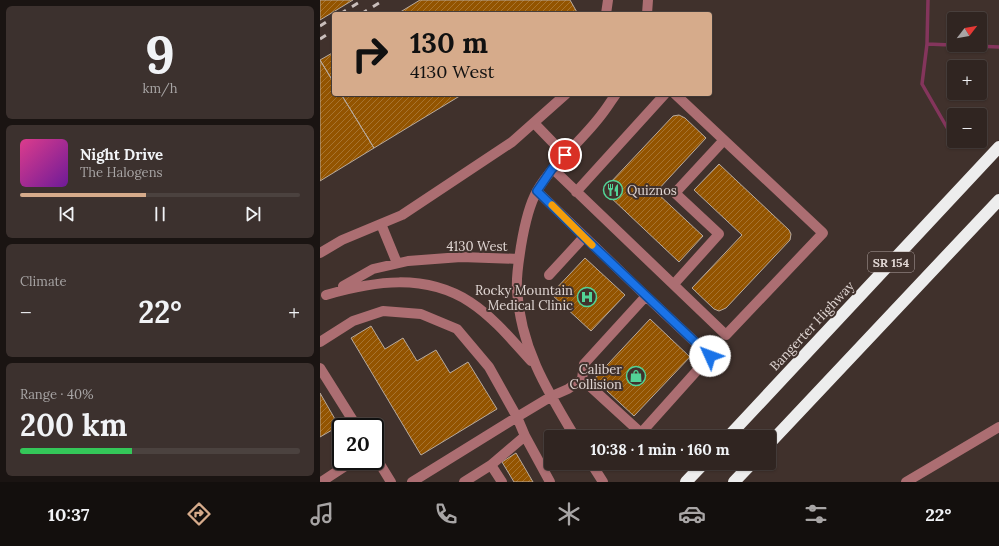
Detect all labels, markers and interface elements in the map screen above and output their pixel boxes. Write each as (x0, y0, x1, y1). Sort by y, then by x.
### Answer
north arrow (947, 12, 987, 52)
map controls (947, 12, 987, 148)
text: 9 (145, 21, 175, 87)
text: 130 m (410, 25, 488, 61)
icon: right (344, 28, 396, 80)
text: 4130 West (410, 60, 495, 83)
button: + (947, 60, 987, 100)
text: km/h (142, 80, 178, 97)
button: − (947, 108, 987, 148)
pin (548, 138, 582, 172)
icon: arrive (554, 144, 576, 166)
text: Night Drive (80, 145, 163, 164)
text: The Halogens (80, 164, 163, 181)
restaurant icon: Quiznos (602, 179, 624, 201)
place label: Quiznos (627, 182, 677, 199)
icon: previous (56, 203, 78, 225)
icon: pause (149, 203, 171, 225)
icon: next (242, 203, 264, 225)
street label: 4130 West (446, 238, 508, 255)
road number: SR 154 (868, 252, 914, 272)
text: Climate (20, 273, 67, 290)
street label: Bangerter Highway (766, 278, 858, 374)
place label: Rocky Mountain Medical Clinic (475, 282, 573, 314)
hospital icon: Rocky Mountain Medical Clinic (576, 286, 598, 308)
text: 22° (138, 293, 182, 331)
text: − (20, 298, 32, 326)
text: + (288, 298, 300, 326)
position arrow (689, 335, 731, 377)
place label: Caliber Collision (569, 361, 622, 393)
shop icon: Caliber Collision (625, 365, 647, 387)
text: Range · 40% (20, 386, 93, 403)
text: 200 km (20, 406, 127, 444)
speed limit sign: 20 (332, 418, 384, 470)
text: 10:38 · 1 min · 160 m (590, 440, 730, 459)
icon: directions (185, 500, 213, 528)
icon: music (308, 500, 336, 528)
icon: phone (432, 500, 460, 528)
icon: climate (555, 500, 583, 528)
icon: car (678, 500, 706, 528)
icon: filters (802, 500, 830, 528)
text: 10:37 (48, 503, 89, 526)
text: 22° (925, 503, 951, 526)

